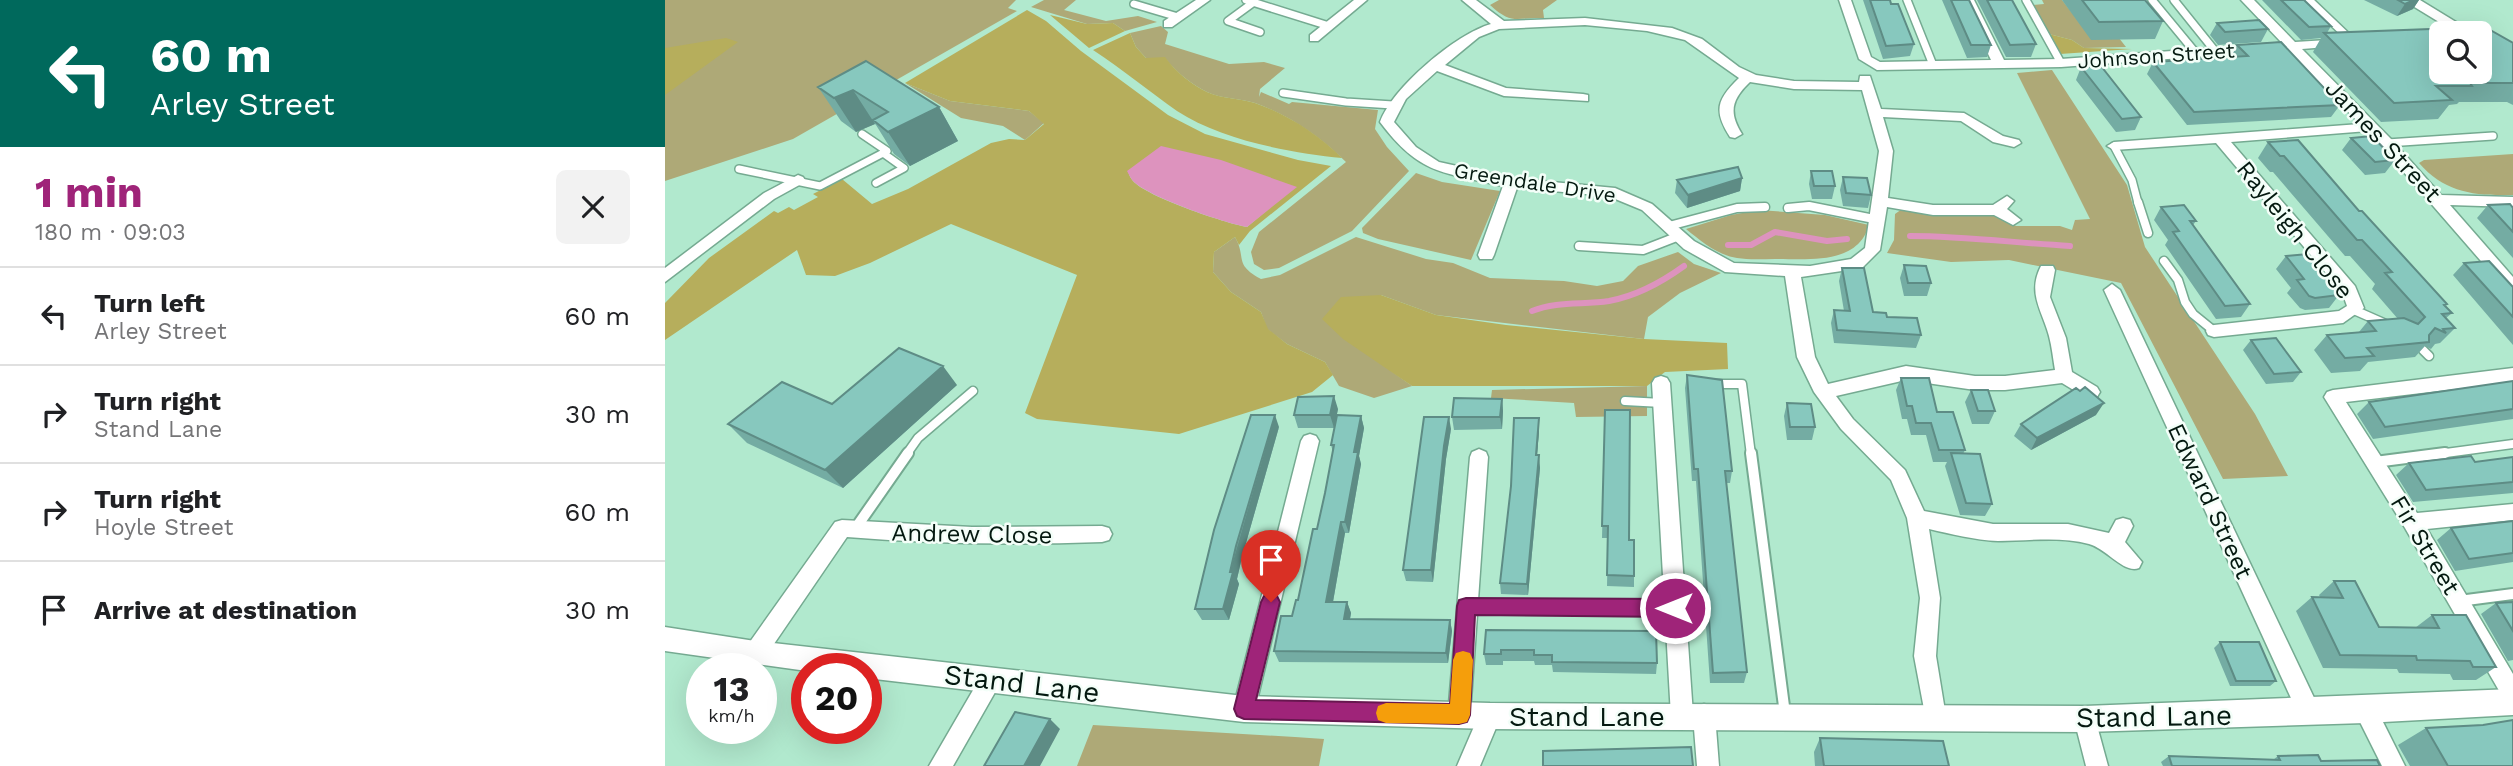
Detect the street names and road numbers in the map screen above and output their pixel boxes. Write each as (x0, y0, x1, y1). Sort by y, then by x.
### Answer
street label: Johnson Street (2077, 38, 2236, 73)
street label: James Street (2319, 74, 2447, 208)
street label: Rayleigh Close (2231, 155, 2359, 305)
street label: Greendale Drive (1452, 157, 1618, 208)
street label: Edward Street (2162, 419, 2258, 583)
street label: Fir Street (2384, 490, 2466, 600)
street label: Andrew Close (891, 519, 1053, 549)
street label: Stand Lane (942, 658, 1101, 709)
street label: Stand Lane (2076, 699, 2232, 734)
street label: Stand Lane (1509, 700, 1665, 733)

